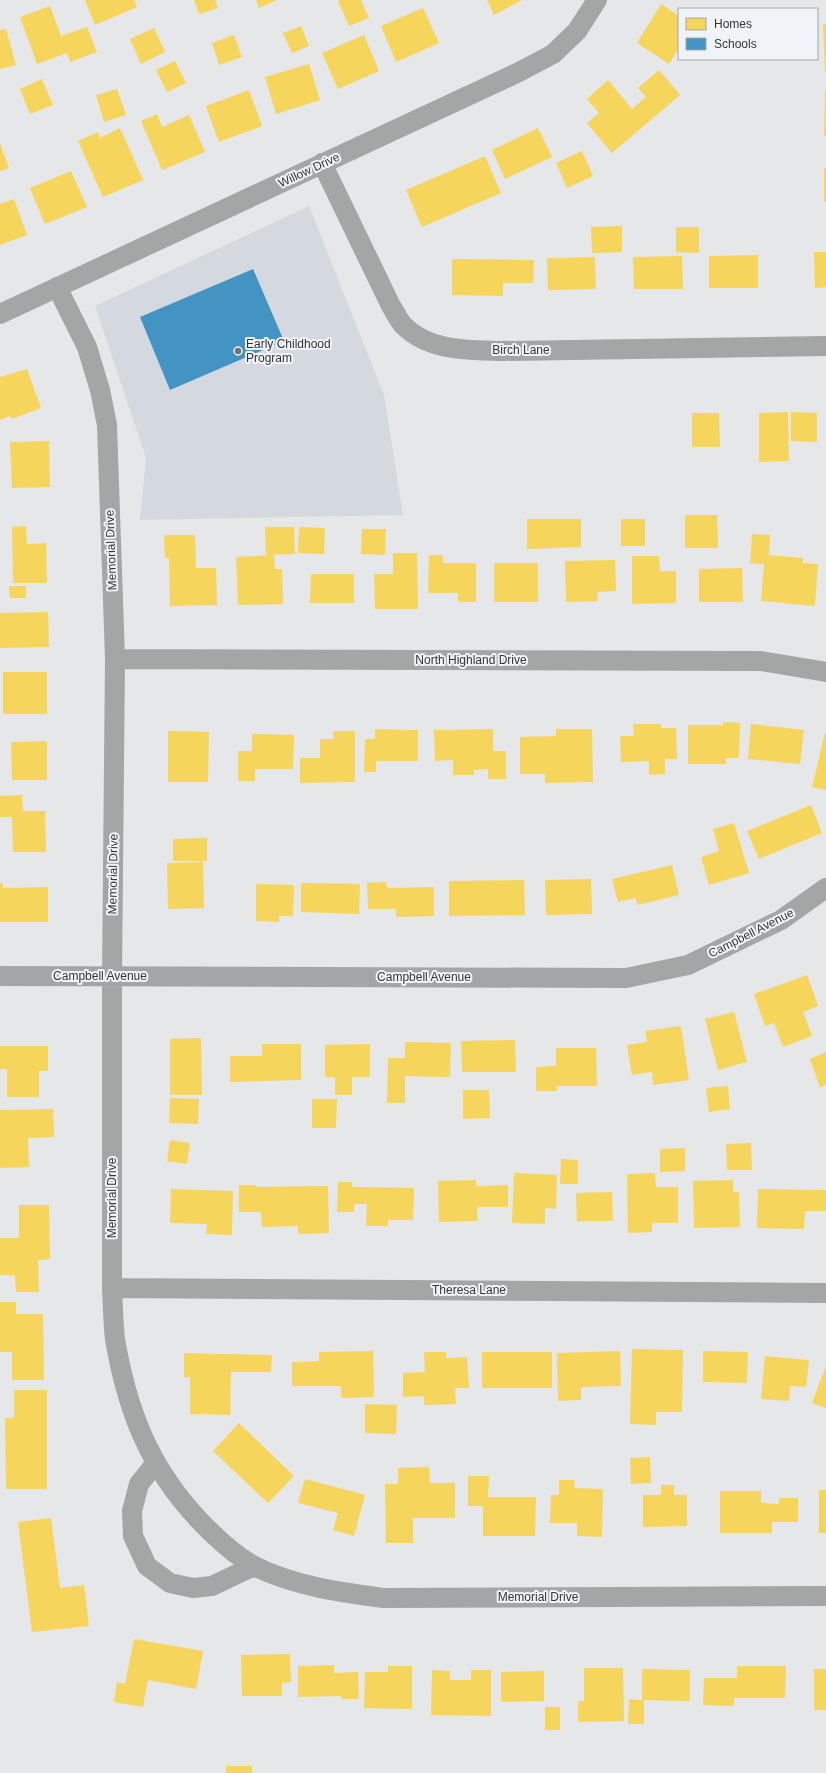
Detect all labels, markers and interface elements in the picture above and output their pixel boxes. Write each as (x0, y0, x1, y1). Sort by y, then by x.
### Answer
legend (678, 8, 818, 60)
text: Homes (714, 17, 752, 31)
text: Schools (714, 37, 757, 51)
street label: Willow Drive (276, 150, 342, 190)
place label: Early Childhood Program (246, 337, 331, 365)
street label: Birch Lane (492, 343, 550, 357)
marker: Early Childhood Program (233, 346, 243, 356)
street label: Memorial Drive (103, 509, 119, 591)
street label: North Highland Drive (415, 653, 527, 667)
street label: Memorial Drive (105, 833, 121, 914)
street label: Campbell Avenue (706, 905, 796, 961)
street label: Campbell Avenue (53, 969, 147, 983)
street label: Campbell Avenue (377, 970, 471, 984)
street label: Memorial Drive (105, 1157, 119, 1238)
street label: Theresa Lane (432, 1283, 506, 1297)
street label: Memorial Drive (498, 1590, 579, 1604)

